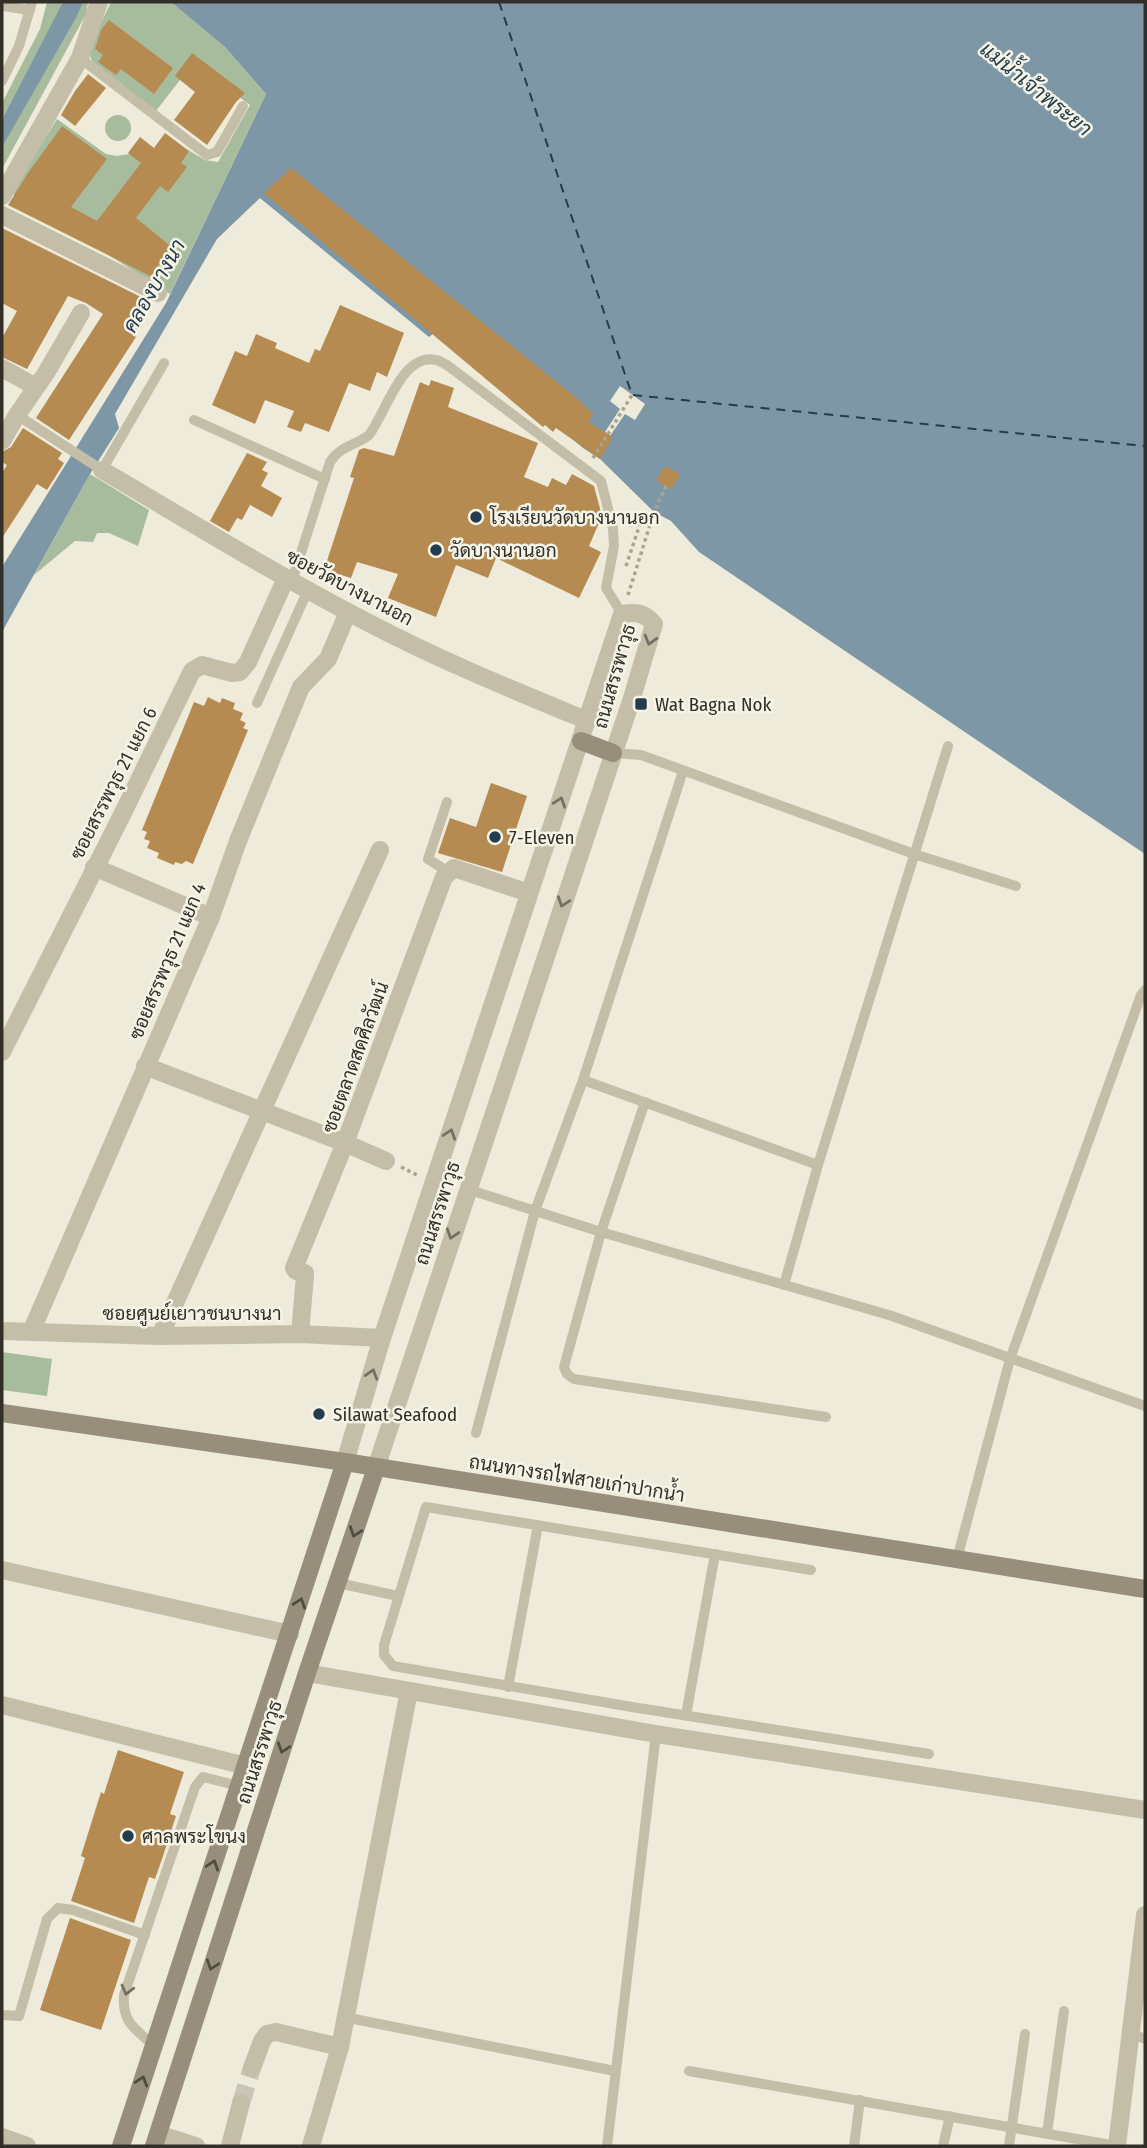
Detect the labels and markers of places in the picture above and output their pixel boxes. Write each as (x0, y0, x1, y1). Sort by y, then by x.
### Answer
place label: โรงเรียนวัดบางนานอก (489, 505, 660, 529)
marker: โรงเรียนวัดบางนานอก (468, 509, 484, 525)
place label: วัดบางนานอก (450, 539, 557, 562)
marker: วัดบางนานอก (428, 542, 444, 558)
place label: Wat Bagna Nok (655, 693, 771, 716)
marker: Wat Bagna Nok (633, 696, 649, 712)
place label: 7-Eleven (509, 826, 575, 849)
marker: 7-Eleven (487, 829, 503, 845)
place label: Silawat Seafood (333, 1403, 457, 1426)
marker: Silawat Seafood (311, 1406, 327, 1422)
place label: ศาลพระโขนง (142, 1824, 246, 1848)
marker: ศาลพระโขนง (120, 1828, 136, 1844)

